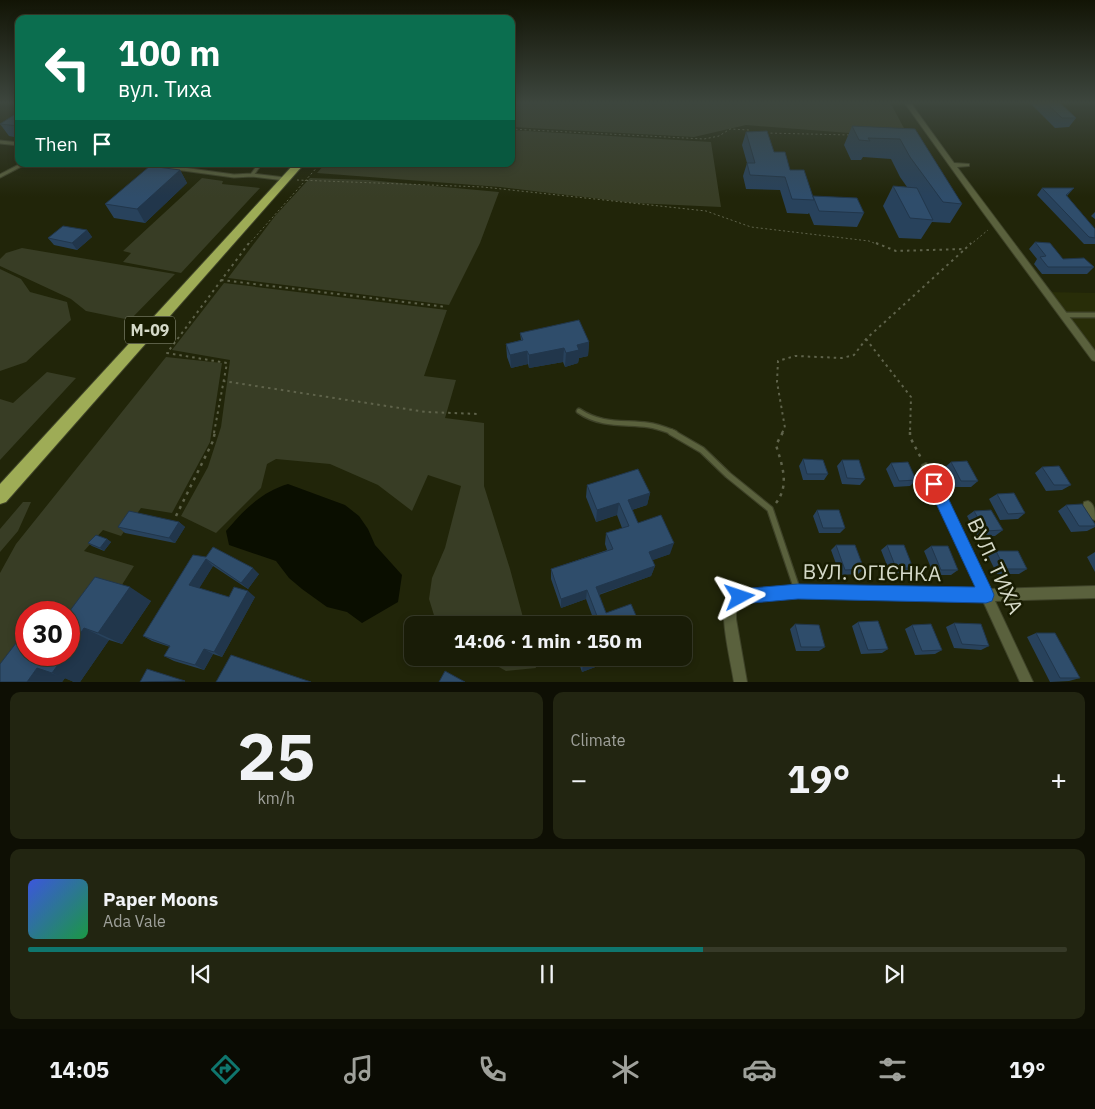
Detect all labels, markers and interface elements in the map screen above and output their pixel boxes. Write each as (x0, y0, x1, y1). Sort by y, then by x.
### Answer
text: 100 m (118, 30, 221, 76)
icon: left (35, 35, 100, 100)
text: вул. Тиха (118, 74, 212, 103)
icon: arrive (88, 130, 116, 158)
text: Then (35, 132, 78, 156)
road number: М-09 (125, 316, 175, 344)
pin (913, 463, 955, 505)
icon: arrive (920, 470, 948, 498)
street label: ВУЛ. ТИХА (961, 513, 1030, 618)
street label: ВУЛ. ОГІЄНКА (802, 557, 942, 587)
position arrow (713, 570, 765, 622)
speed limit sign: 30 (15, 601, 80, 666)
text: 14:06 · 1 min · 150 m (454, 629, 642, 653)
text: 25 (237, 713, 315, 798)
text: Climate (571, 730, 626, 750)
text: 19° (787, 754, 850, 803)
text: − (571, 761, 587, 798)
text: + (1050, 761, 1067, 798)
text: km/h (257, 788, 295, 808)
text: Paper Moons (103, 887, 218, 911)
text: Ada Vale (103, 911, 166, 931)
icon: previous (187, 960, 215, 988)
icon: pause (533, 960, 561, 988)
icon: next (880, 960, 908, 988)
icon: directions (208, 1052, 243, 1087)
icon: music (341, 1052, 376, 1087)
icon: phone (475, 1052, 510, 1087)
icon: climate (608, 1052, 643, 1087)
icon: car (742, 1052, 777, 1087)
icon: filters (875, 1052, 910, 1087)
text: 14:05 (49, 1055, 109, 1084)
text: 19° (1009, 1055, 1046, 1084)

